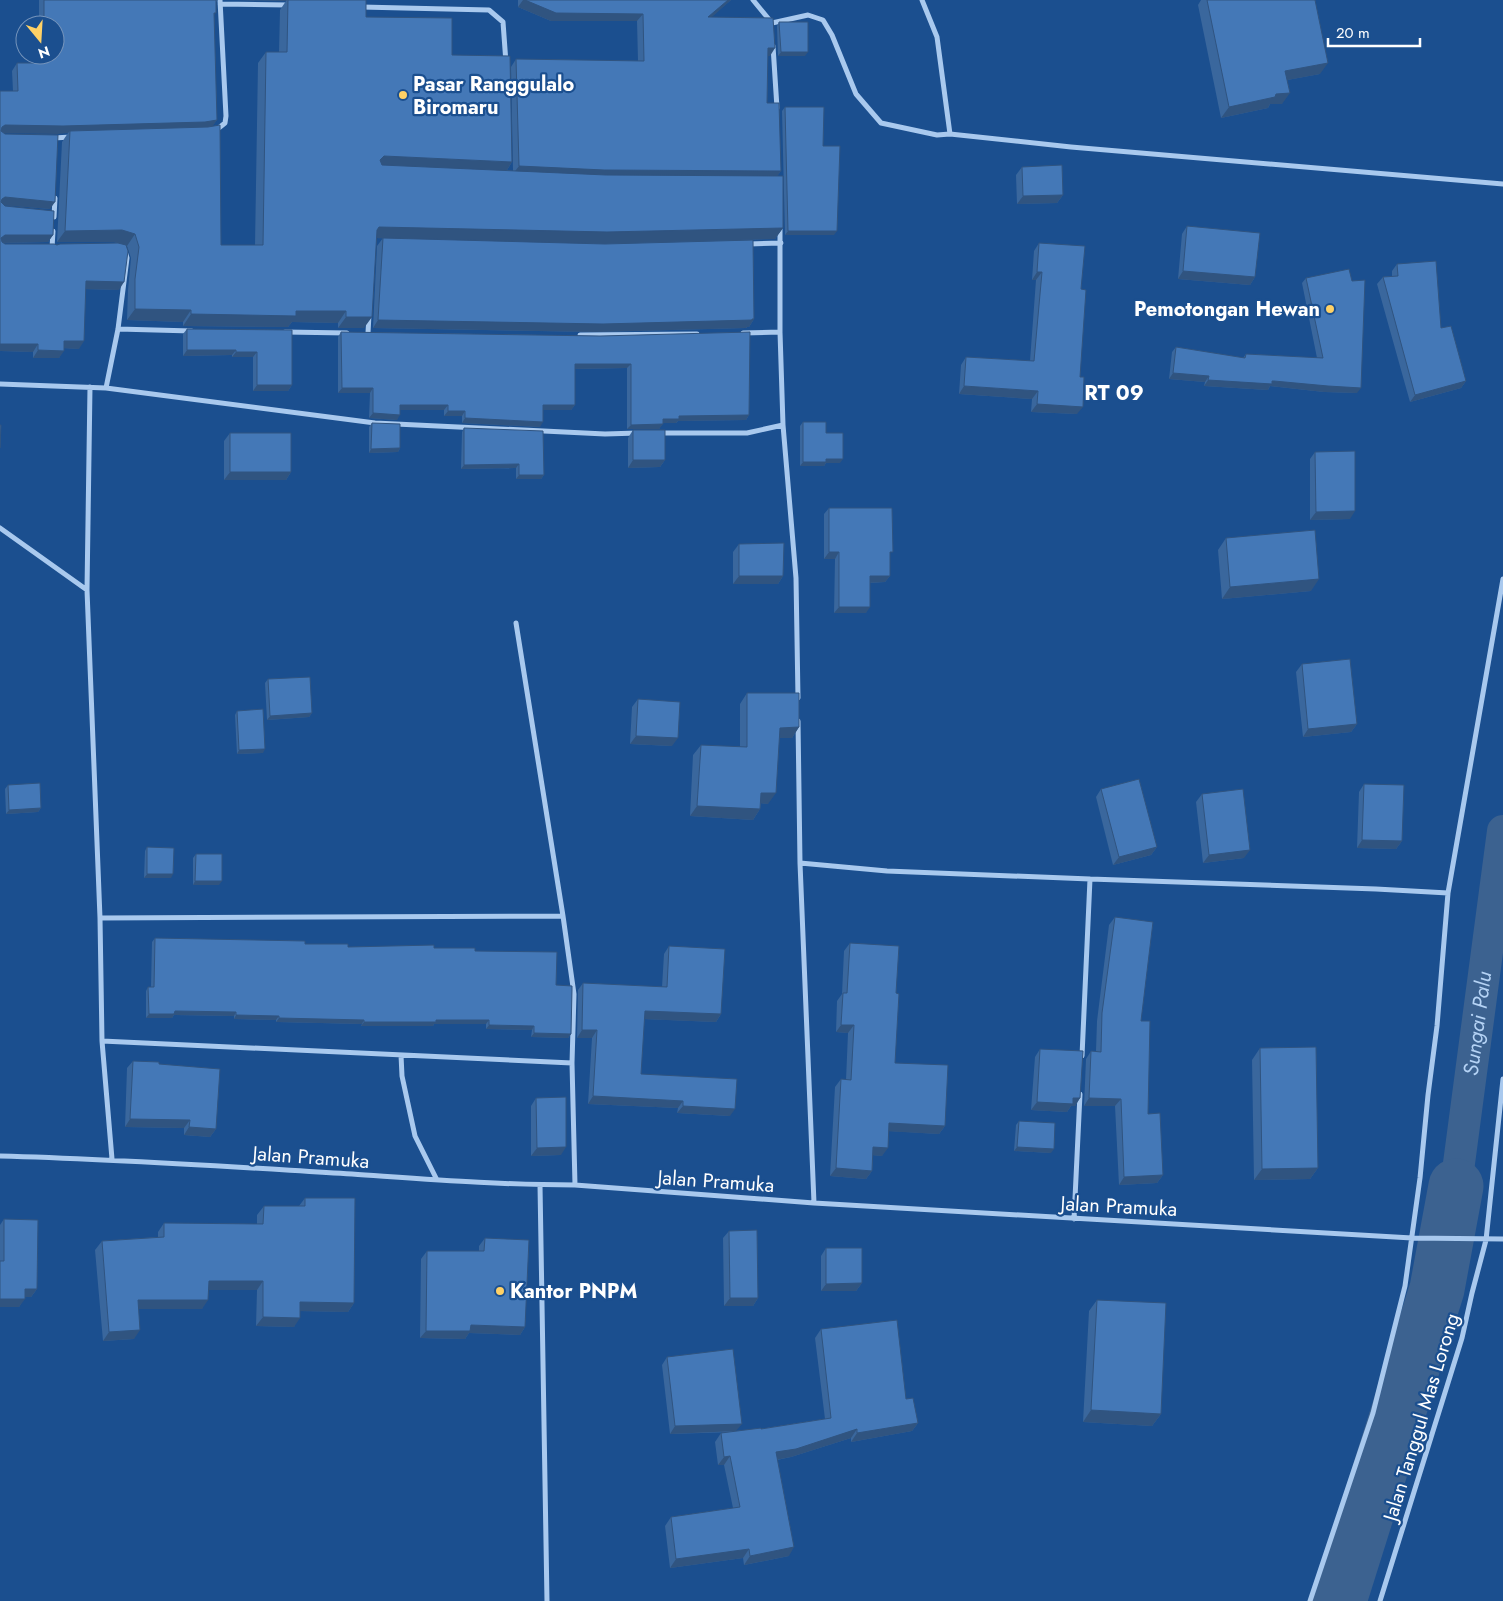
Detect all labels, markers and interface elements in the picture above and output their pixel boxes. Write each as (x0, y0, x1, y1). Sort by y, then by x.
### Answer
north arrow (15, 15, 65, 65)
scale bar (1328, 15, 1420, 47)
text: 20 m (1336, 22, 1370, 44)
text: N (36, 41, 52, 64)
place label: Pasar Ranggulalo Biromaru (413, 70, 574, 122)
marker: Pasar Ranggulalo Biromaru (397, 89, 409, 101)
place label: Pemotongan Hewan (1134, 295, 1320, 324)
marker: Pemotongan Hewan (1324, 303, 1336, 315)
district label: RT 09 (1084, 378, 1144, 408)
water label: Sungai Palu (1456, 969, 1499, 1077)
street label: Jalan Pramuka (249, 1139, 370, 1176)
street label: Jalan Pramuka (654, 1163, 775, 1200)
street label: Jalan Pramuka (1057, 1189, 1178, 1224)
place label: Kantor PNPM (510, 1277, 637, 1306)
marker: Kantor PNPM (494, 1285, 506, 1297)
street label: Jalan Tanggul Mas Lorong (1375, 1310, 1467, 1527)

